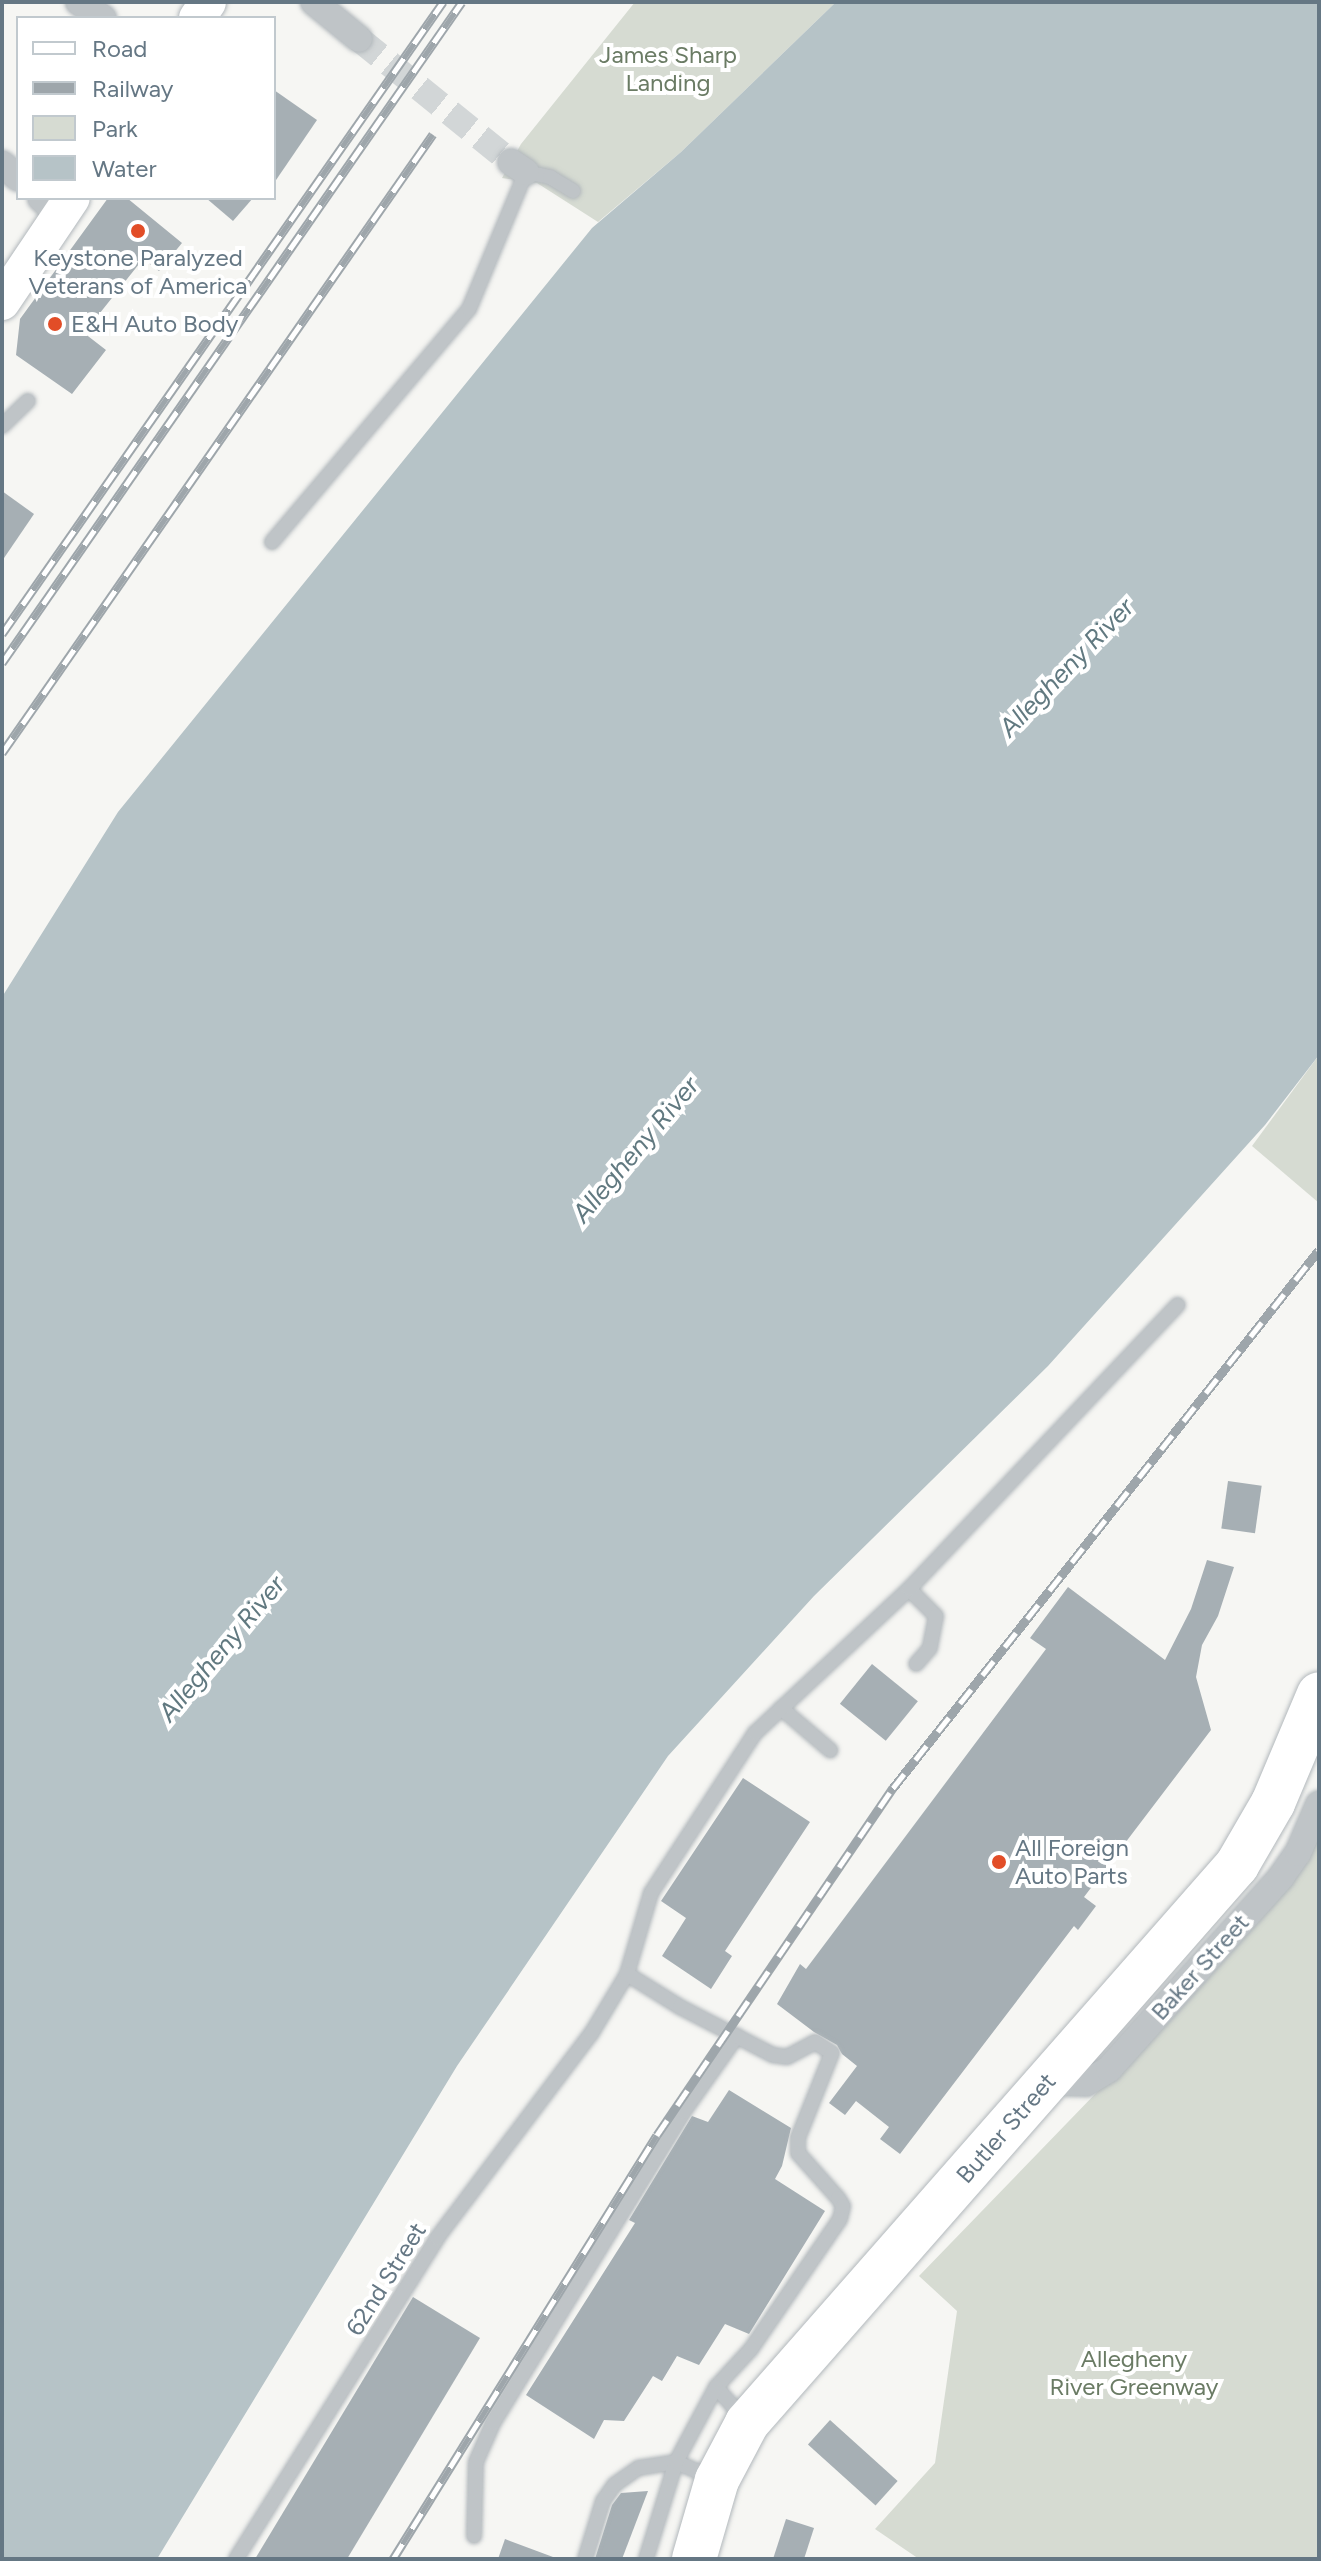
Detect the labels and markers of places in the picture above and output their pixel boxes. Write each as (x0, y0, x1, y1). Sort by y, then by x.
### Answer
marker: Keystone Paralyzed Veterans of America (129, 222, 147, 240)
place label: Keystone Paralyzed Veterans of America (28, 244, 248, 300)
place label: E&H Auto Body (71, 310, 238, 338)
marker: E&H Auto Body (46, 315, 64, 333)
place label: All Foreign Auto Parts (1015, 1834, 1129, 1890)
marker: All Foreign Auto Parts (990, 1853, 1008, 1871)

